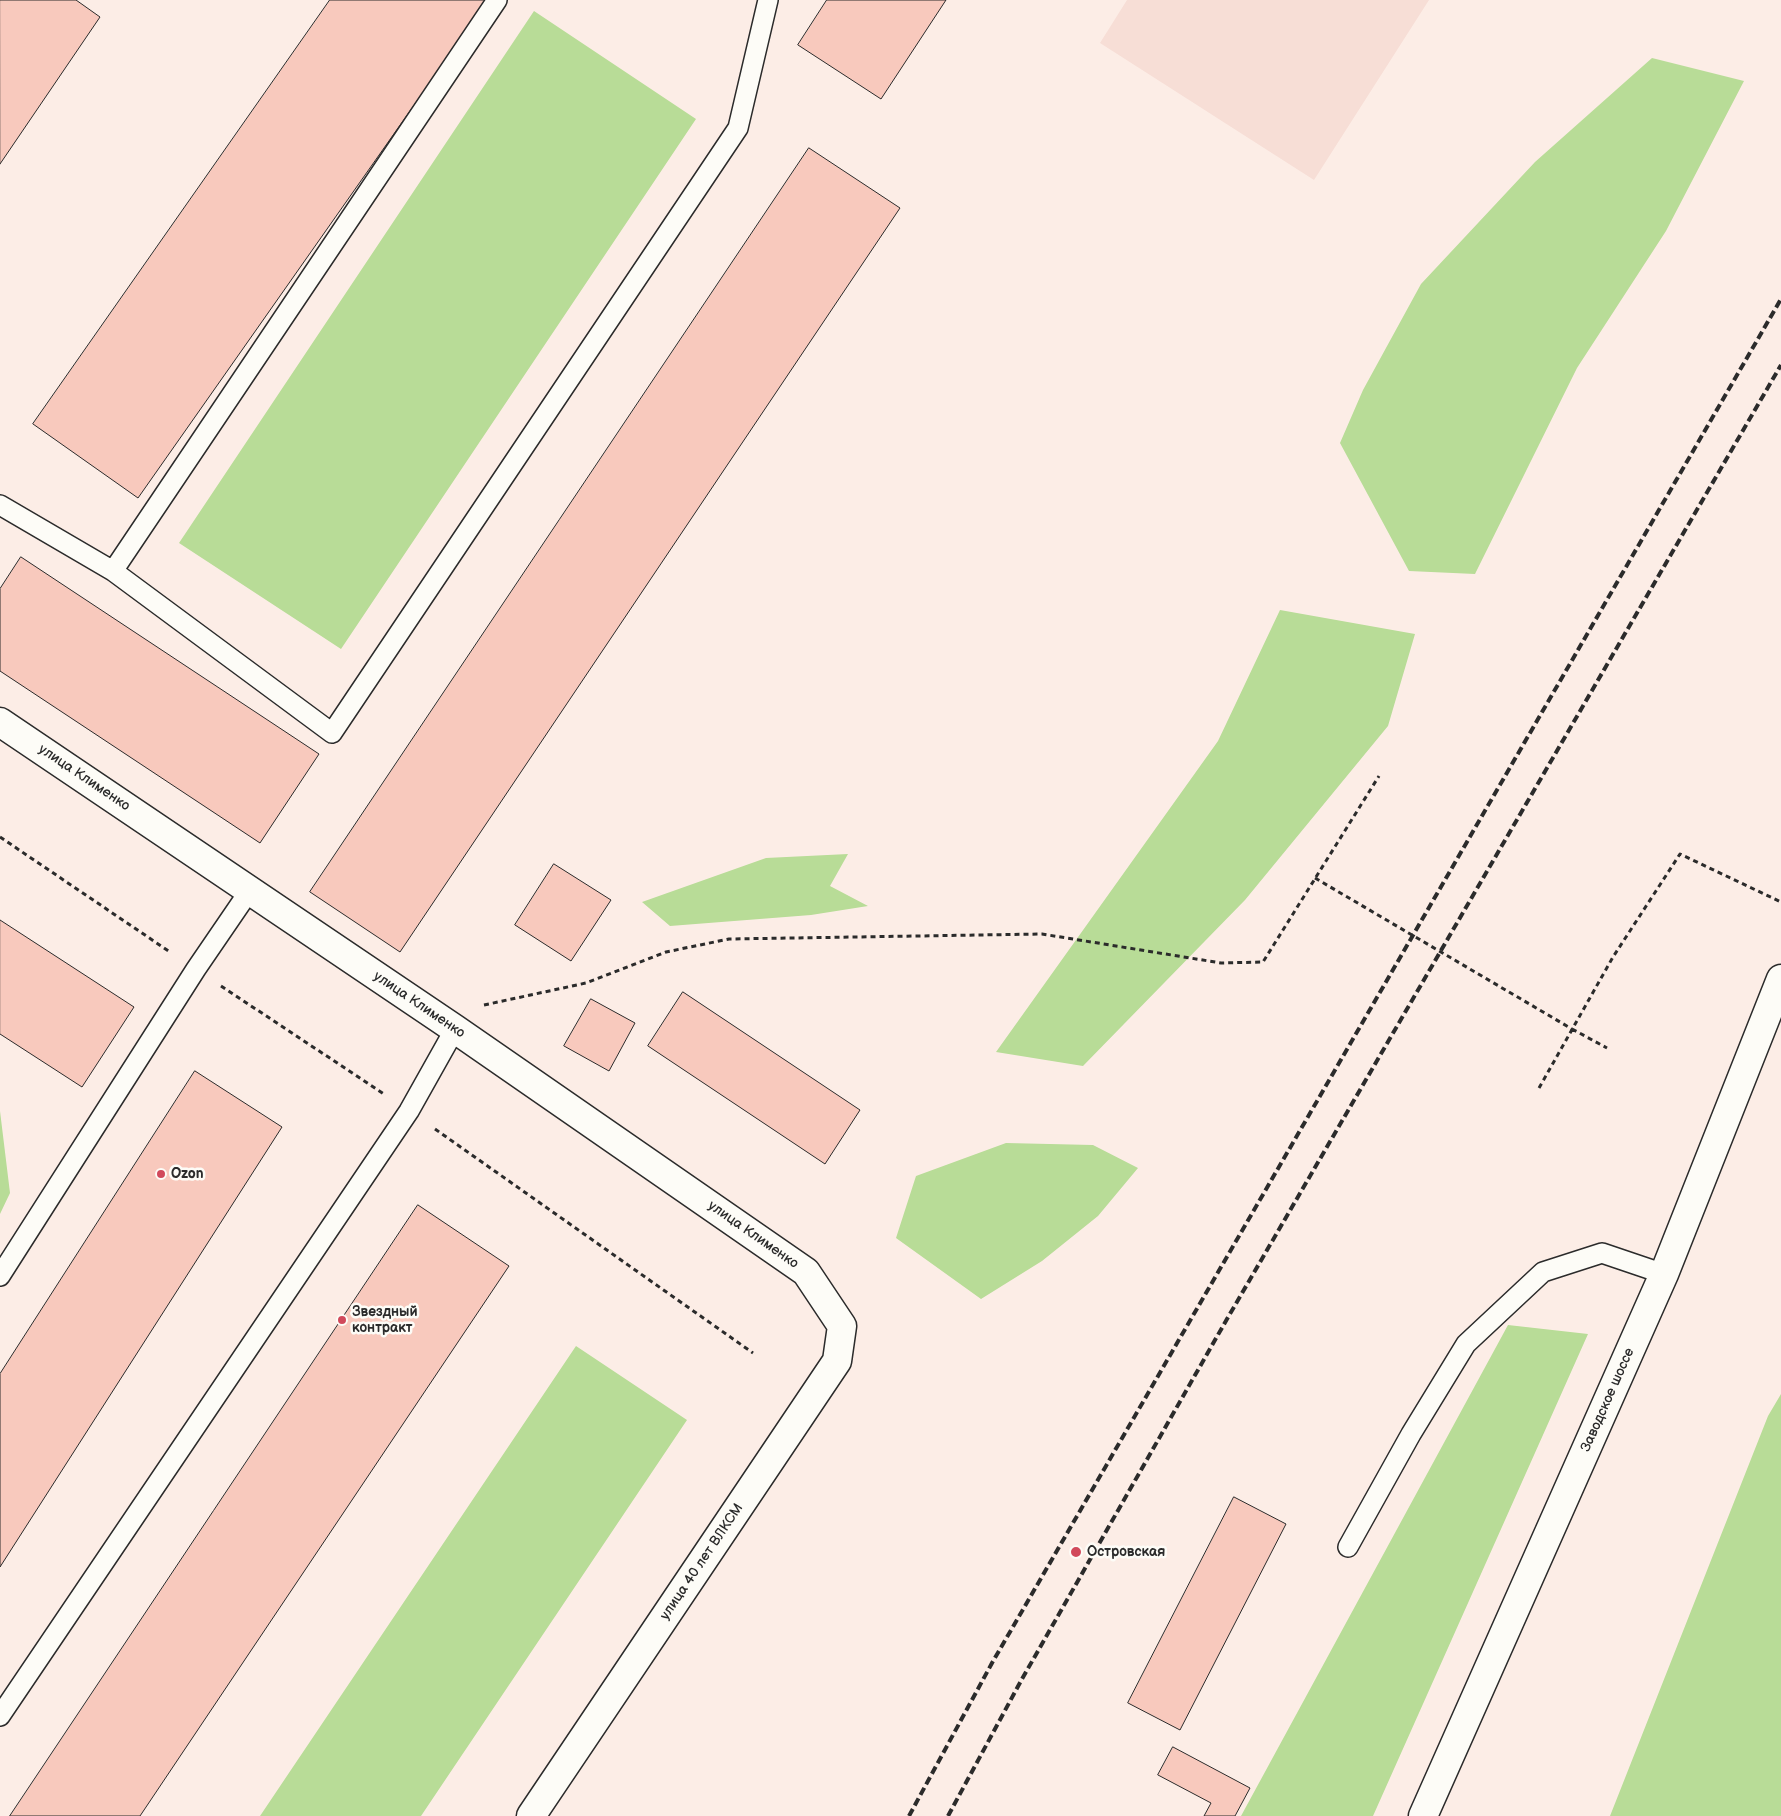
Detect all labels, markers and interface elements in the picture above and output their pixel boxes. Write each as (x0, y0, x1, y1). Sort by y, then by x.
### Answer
street label: улица Клименко (35, 741, 133, 815)
street label: улица Клименко (370, 968, 468, 1042)
place label: Ozon (171, 1166, 204, 1182)
marker: Ozon (155, 1168, 167, 1180)
street label: улица Клименко (704, 1197, 802, 1273)
place label: Звездный контракт (352, 1304, 418, 1336)
marker: Звездный контракт (336, 1314, 348, 1326)
street label: Заводское шоссе (1578, 1345, 1638, 1455)
street label: улица 40 лет ВЛКСМ (657, 1501, 747, 1623)
place label: Островская (1087, 1544, 1165, 1560)
marker: Островская (1069, 1545, 1083, 1559)

